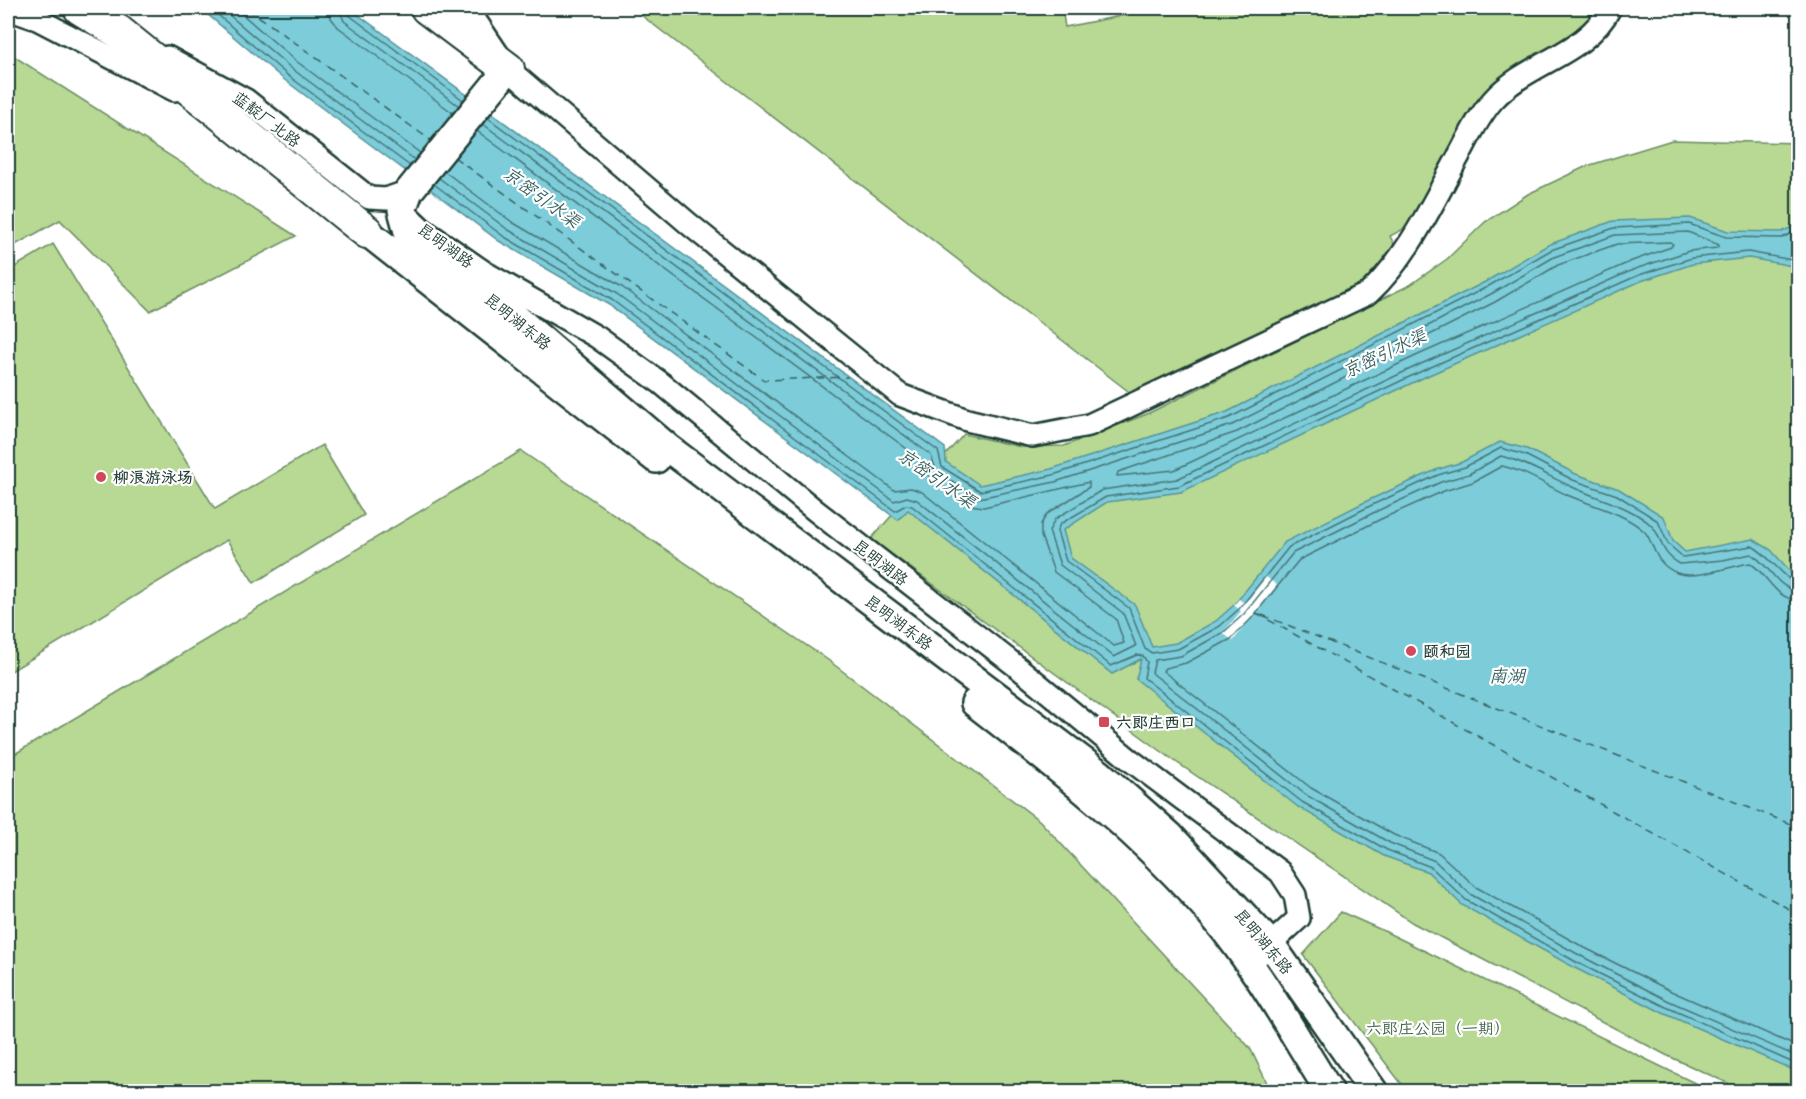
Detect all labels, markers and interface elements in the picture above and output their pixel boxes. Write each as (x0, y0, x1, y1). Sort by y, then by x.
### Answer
street label: 蓝靛厂北路 (229, 87, 305, 151)
water label: 京密引水渠 (499, 161, 587, 234)
street label: 昆明湖路 (414, 218, 478, 272)
street label: 昆明湖东路 (481, 288, 555, 354)
water label: 京密引水渠 (1338, 323, 1431, 382)
water label: 京密引水渠 (894, 443, 982, 514)
place label: 柳浪游泳场 (113, 467, 193, 487)
marker: 柳浪游泳场 (94, 470, 108, 484)
street label: 昆明湖路 (850, 534, 912, 590)
street label: 昆明湖东路 (861, 590, 937, 654)
place label: 颐和园 (1423, 641, 1471, 661)
marker: 颐和园 (1404, 644, 1418, 658)
water label: 南湖 (1489, 664, 1527, 687)
place label: 六郎庄西口 (1116, 712, 1196, 732)
marker: 六郎庄西口 (1097, 715, 1111, 729)
street label: 昆明湖东路 (1231, 904, 1297, 978)
park label: 六郎庄公园（一期） (1366, 1018, 1510, 1038)

